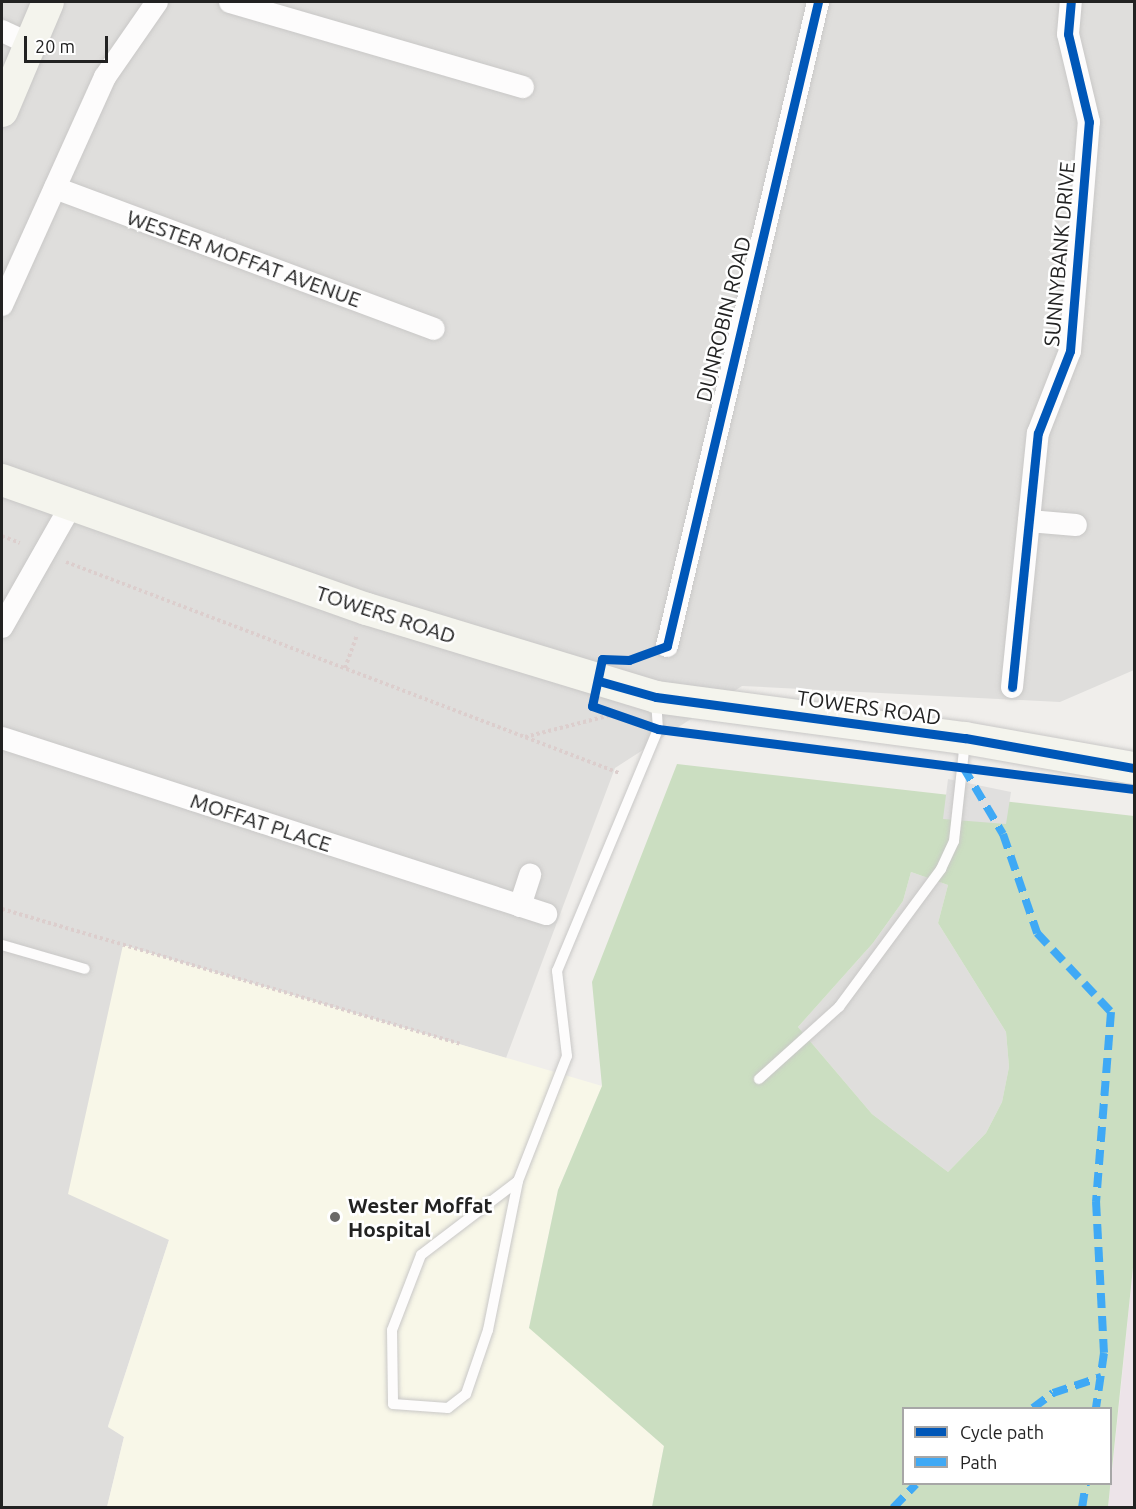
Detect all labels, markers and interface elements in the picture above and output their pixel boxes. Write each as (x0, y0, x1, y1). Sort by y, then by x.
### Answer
scale bar (27, 24, 111, 62)
text: 20 m (35, 36, 75, 56)
street label: SUNNYBANK DRIVE (1038, 161, 1080, 347)
street label: WESTER MOFFAT AVENUE (124, 204, 364, 312)
street label: DUNROBIN ROAD (690, 234, 756, 404)
street label: TOWERS ROAD (313, 580, 459, 648)
street label: TOWERS ROAD (795, 684, 943, 730)
street label: MOFFAT PLACE (187, 787, 335, 857)
place label: Wester Moffat Hospital (348, 1192, 493, 1242)
marker: Wester Moffat Hospital (326, 1208, 344, 1226)
legend (902, 1407, 1112, 1485)
text: Cycle path (960, 1422, 1044, 1442)
text: Path (960, 1452, 997, 1472)

